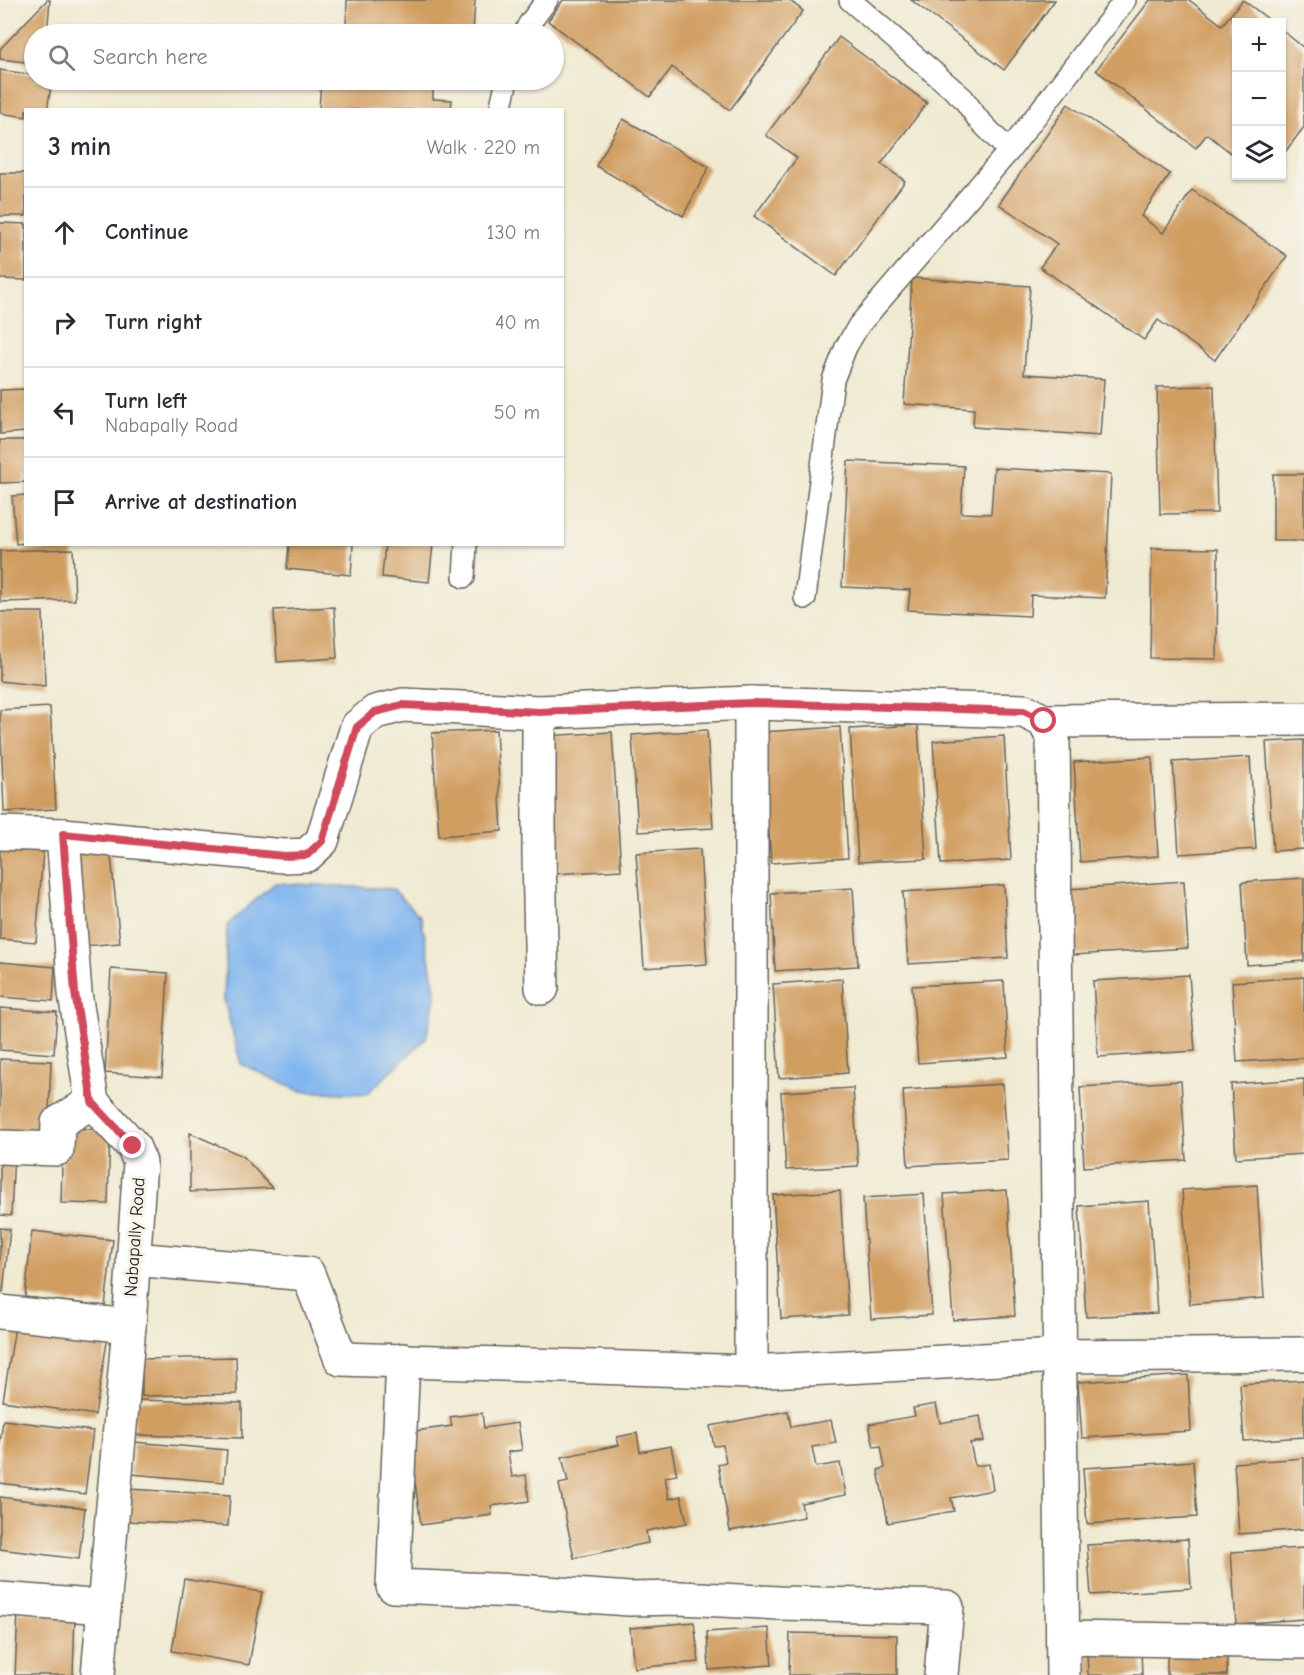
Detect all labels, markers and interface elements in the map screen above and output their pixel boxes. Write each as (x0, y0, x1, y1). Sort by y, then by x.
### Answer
map controls (1232, 18, 1286, 180)
button: + (1232, 18, 1286, 72)
search box (24, 24, 564, 90)
icon: search (45, 41, 78, 74)
text: Search here (93, 44, 208, 70)
button: − (1232, 72, 1286, 126)
button: layers (1232, 126, 1286, 180)
text: 3 min (48, 132, 111, 162)
text: Walk · 220 m (426, 136, 540, 159)
icon: ahead (48, 216, 81, 249)
text: Continue (105, 219, 188, 245)
text: 130 m (487, 221, 540, 244)
icon: right (48, 306, 81, 339)
text: Turn right (105, 309, 202, 335)
text: 40 m (495, 311, 540, 334)
text: Turn left (105, 388, 187, 414)
icon: left (48, 396, 81, 429)
text: 50 m (494, 401, 540, 424)
text: Nabapally Road (105, 414, 238, 437)
icon: arrive (48, 486, 81, 519)
text: Arrive at destination (105, 489, 297, 515)
route start (1030, 707, 1056, 733)
route end (119, 1132, 145, 1158)
street label: Nabapally Road (120, 1177, 150, 1297)

